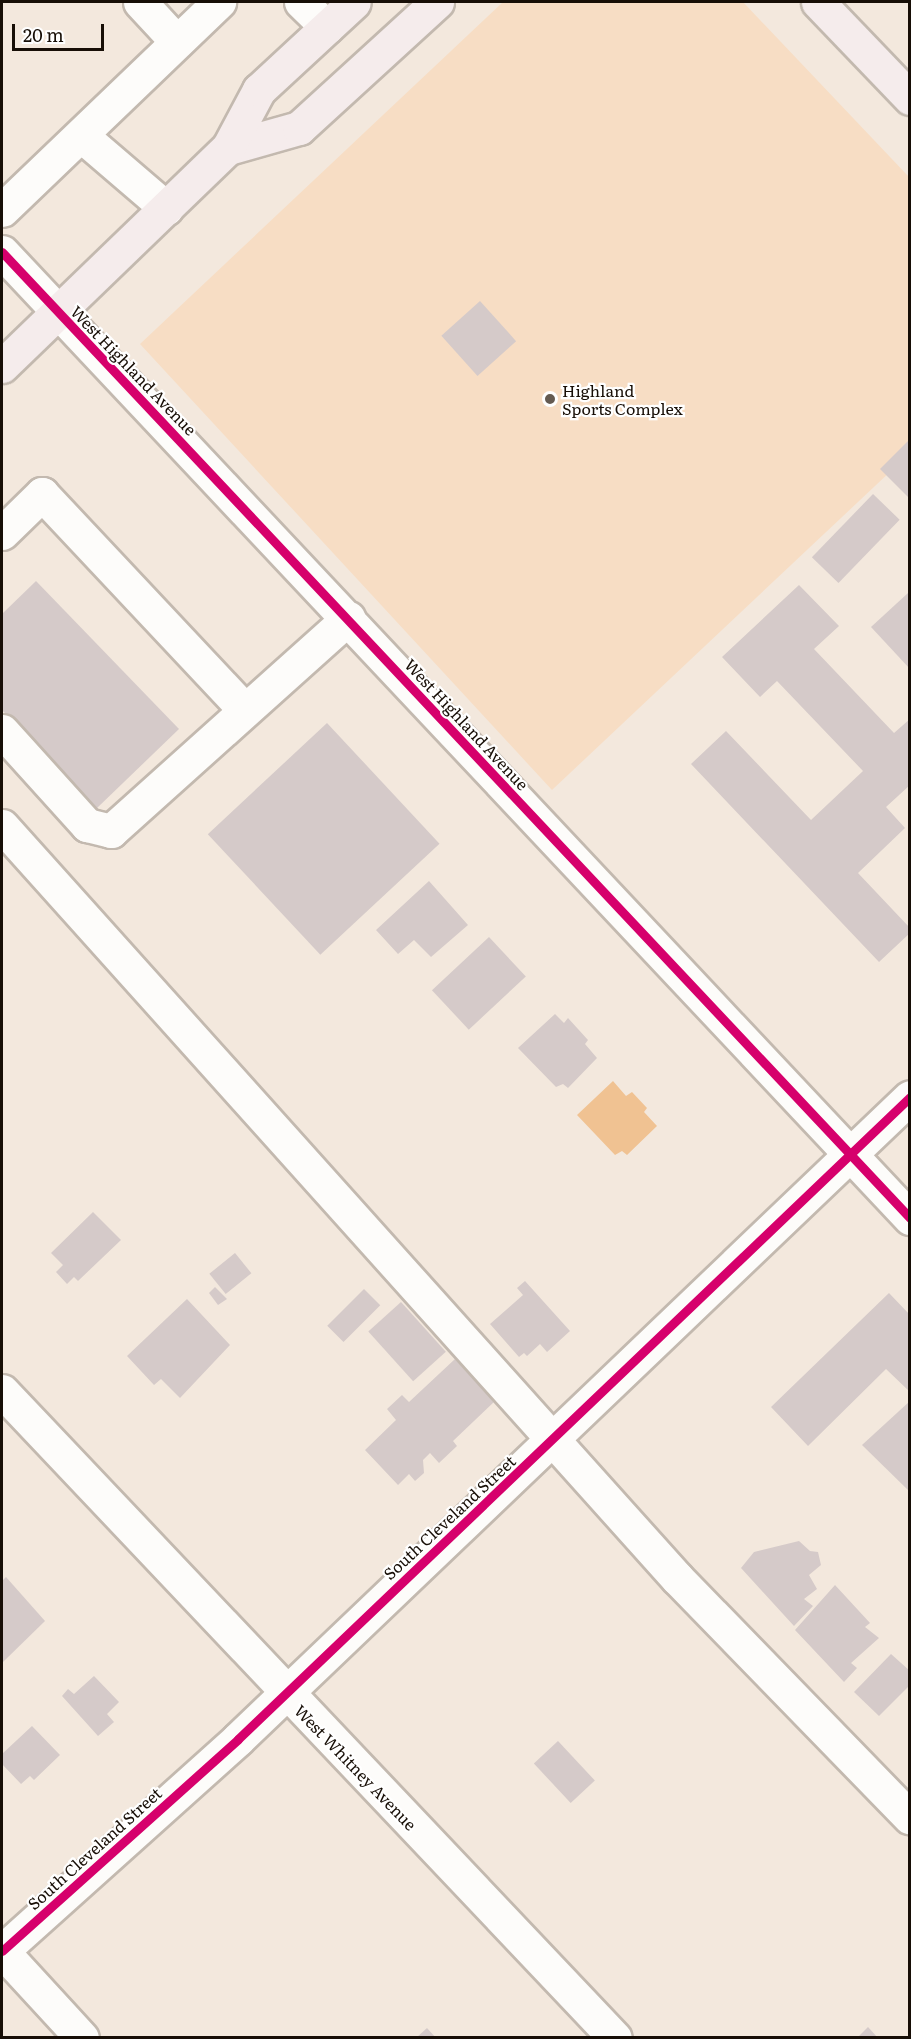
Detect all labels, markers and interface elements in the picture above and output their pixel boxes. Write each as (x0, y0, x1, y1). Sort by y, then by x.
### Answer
scale bar (15, 12, 106, 50)
text: 20 m (23, 21, 64, 48)
street label: West Highland Avenue (67, 301, 201, 439)
place label: Highland Sports Complex (562, 380, 683, 418)
marker: Highland Sports Complex (543, 392, 557, 406)
street label: West Highland Avenue (401, 654, 533, 794)
street label: South Cleveland Street (379, 1451, 519, 1583)
street label: West Whitney Avenue (291, 1700, 421, 1834)
street label: South Cleveland Street (23, 1783, 165, 1913)

